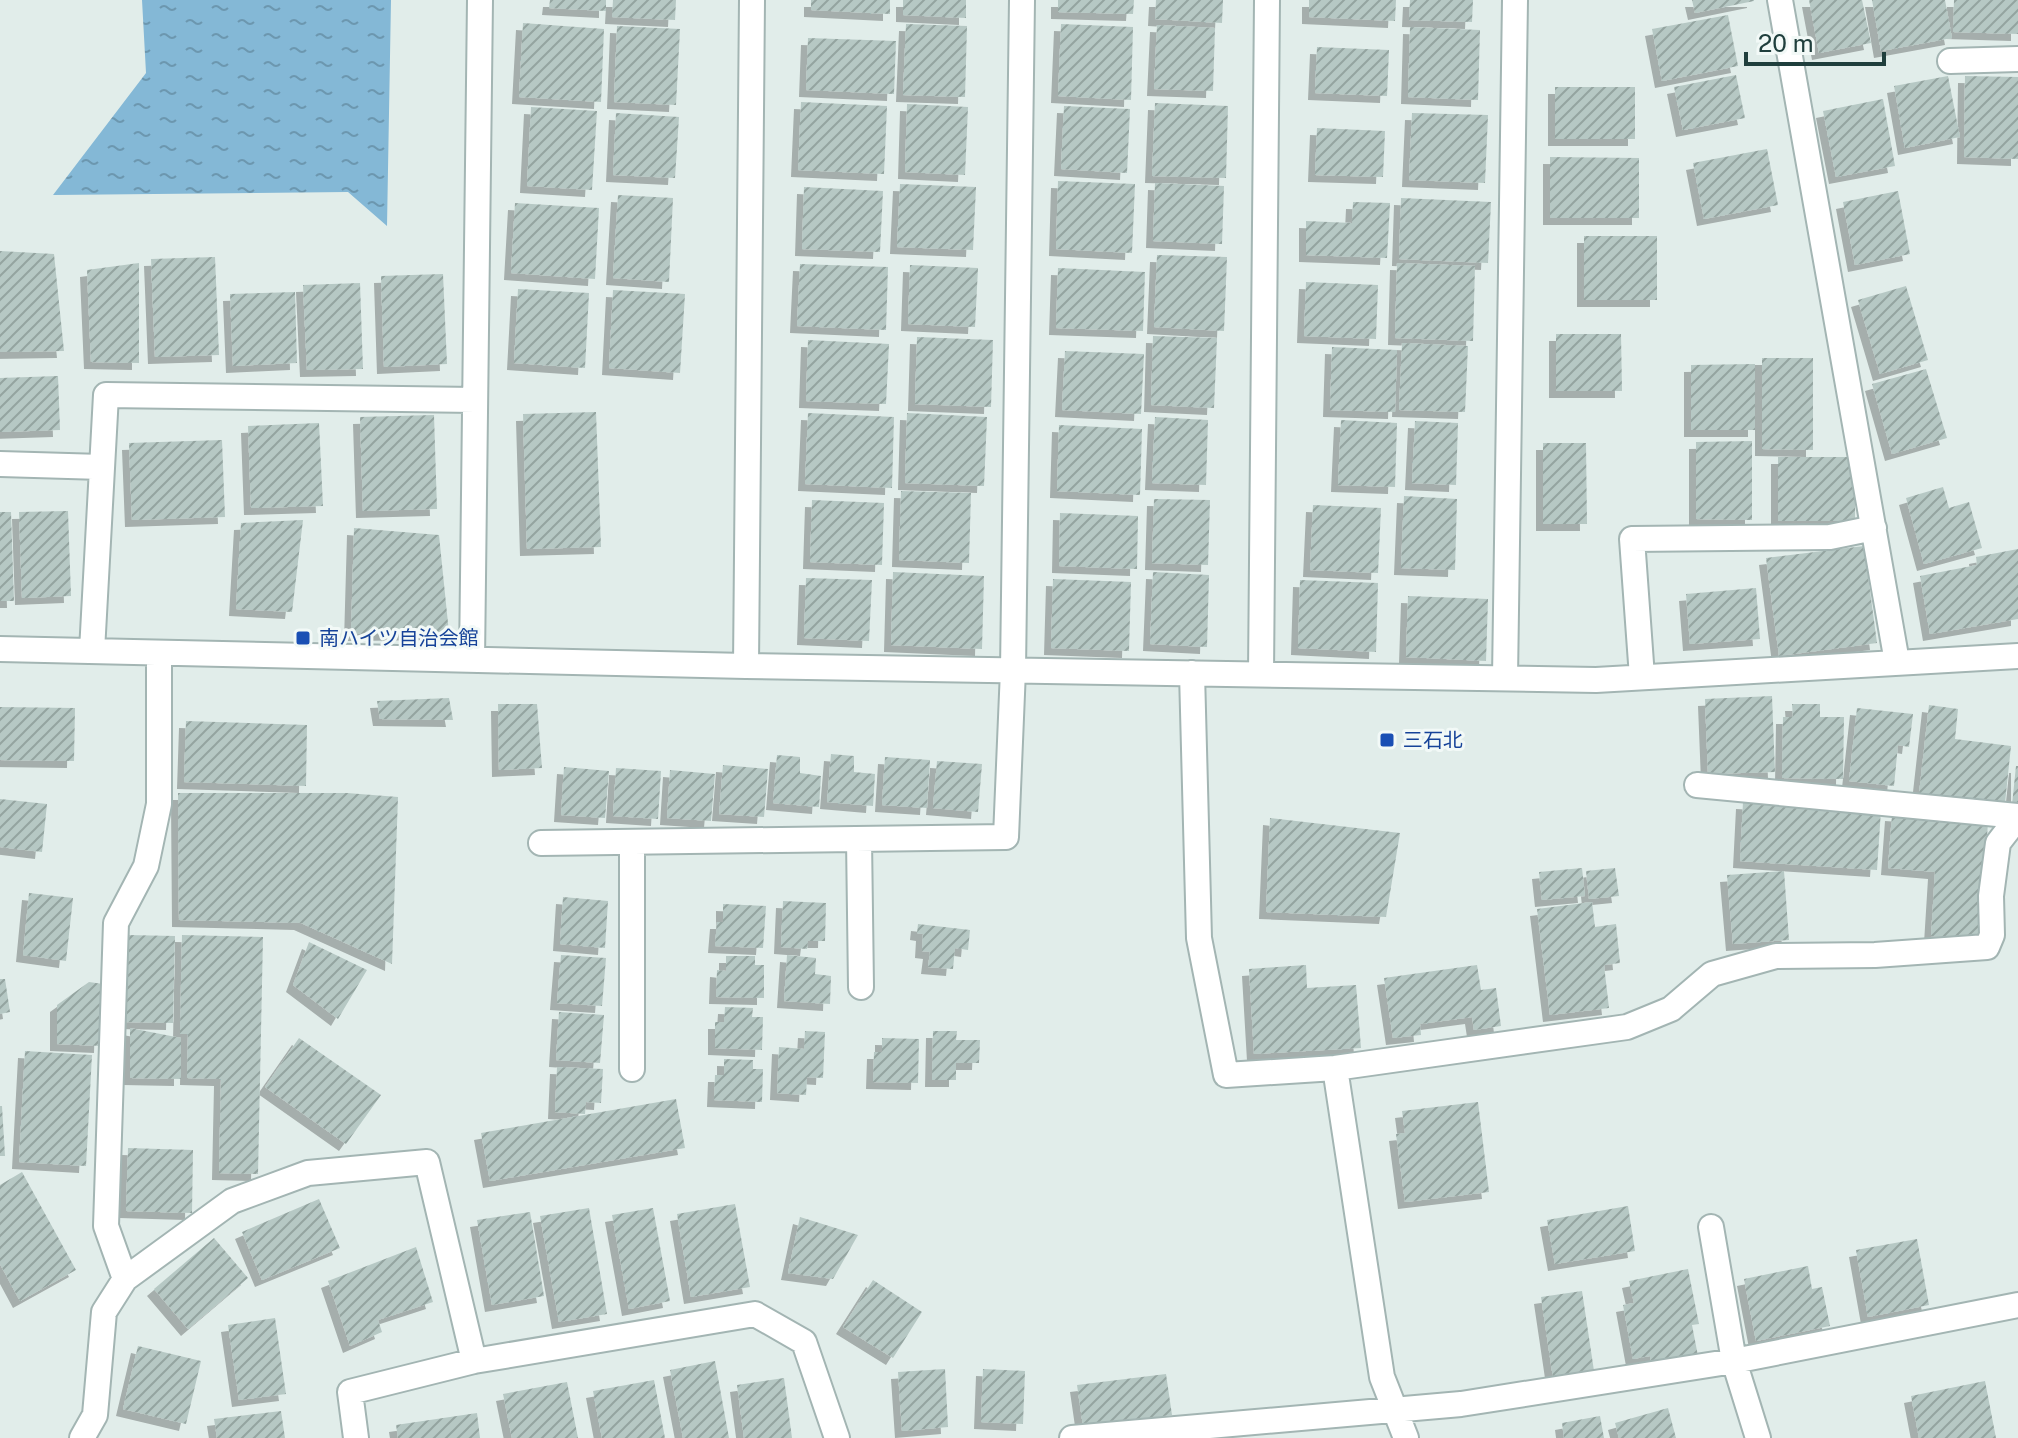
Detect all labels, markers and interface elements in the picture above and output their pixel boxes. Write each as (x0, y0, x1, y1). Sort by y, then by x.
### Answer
scale bar (1746, 16, 1884, 66)
text: 20 m (1758, 29, 1814, 57)
place label: 南ハイツ自治会館 (319, 626, 479, 650)
marker: 南ハイツ自治会館 (294, 629, 312, 647)
place label: 三石北 (1403, 728, 1463, 752)
marker: 三石北 (1378, 731, 1396, 749)

